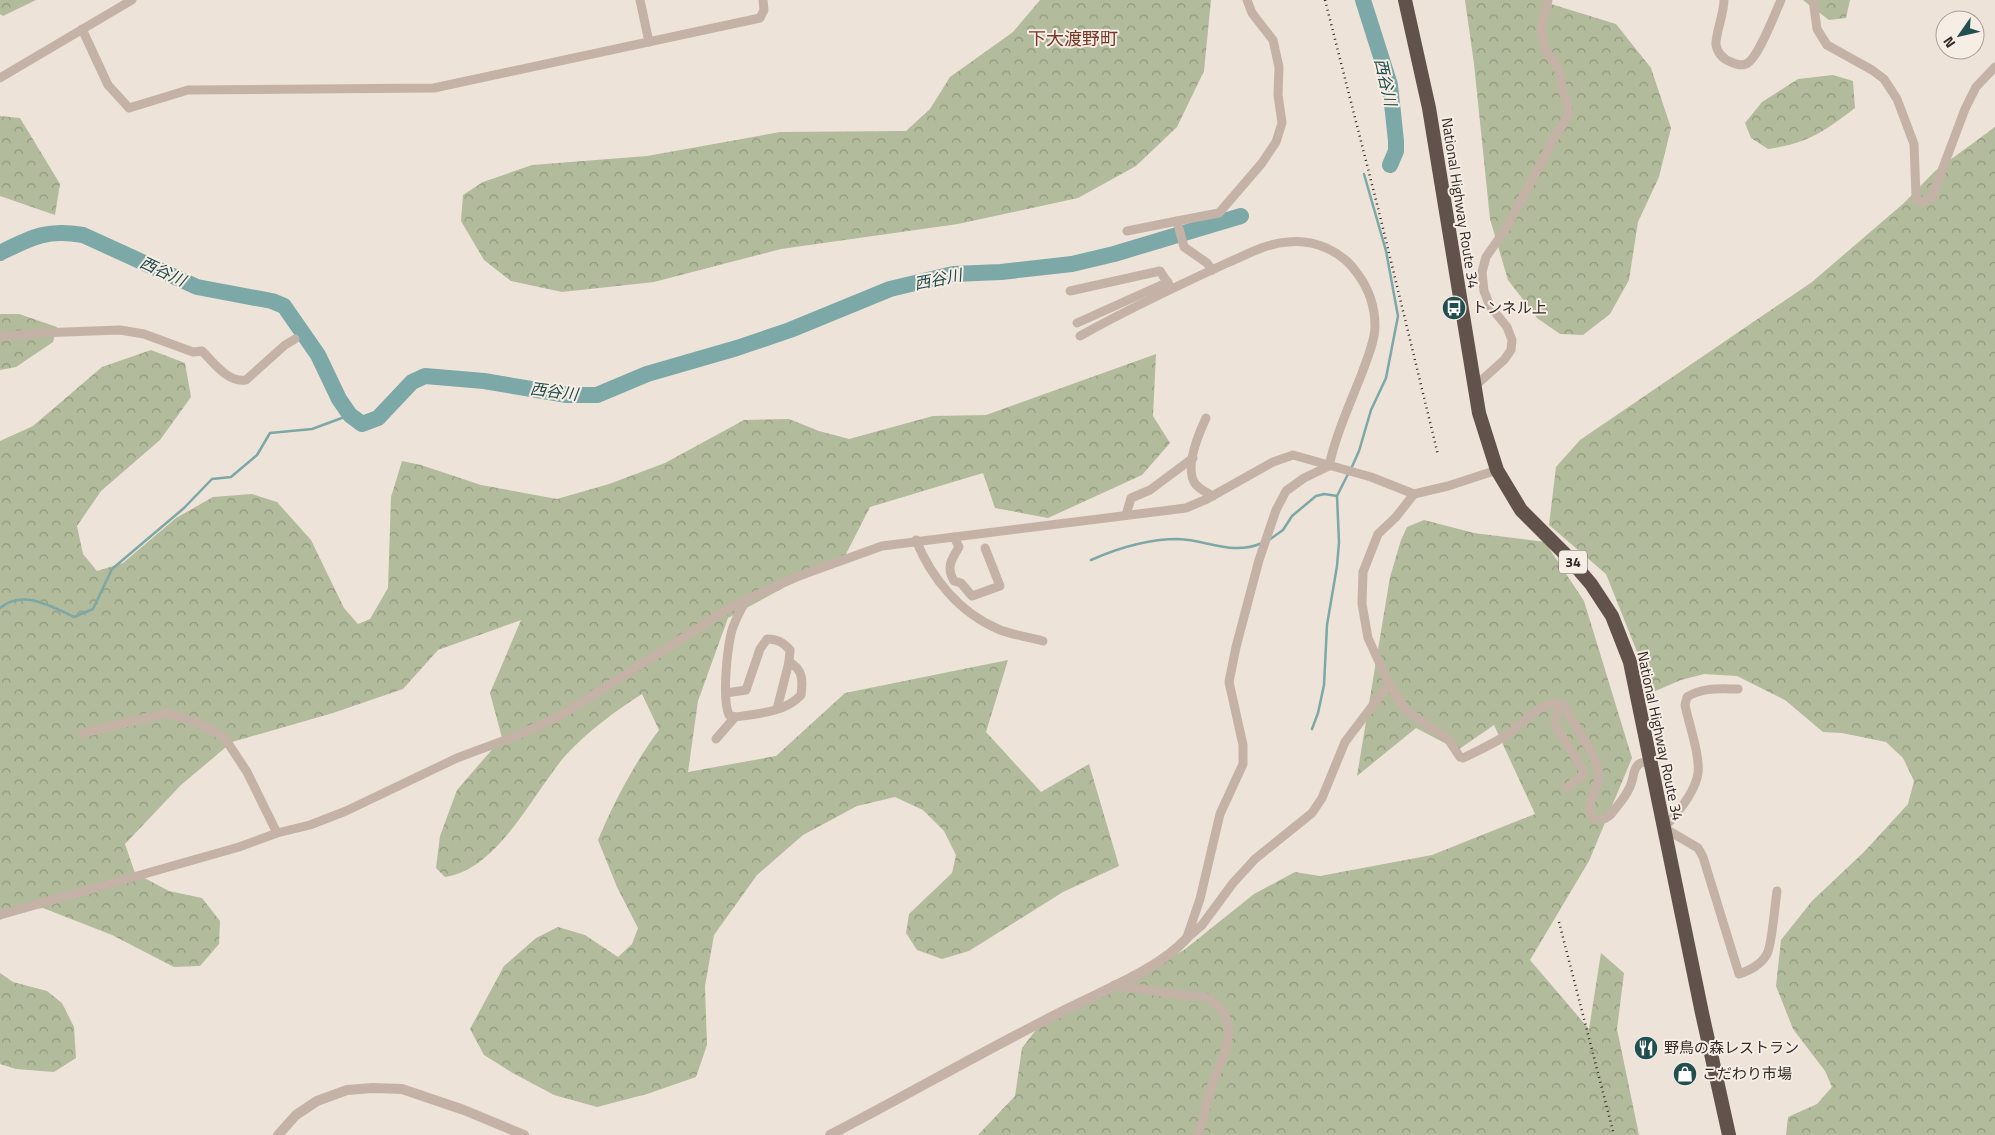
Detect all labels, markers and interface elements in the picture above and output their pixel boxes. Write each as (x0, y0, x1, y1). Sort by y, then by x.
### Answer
north arrow (1935, 10, 1985, 60)
district label: 下大渡野町 (1028, 25, 1118, 52)
text: N (1937, 33, 1960, 52)
water label: 西谷川 (1369, 56, 1404, 110)
street label: National Highway Route 34 (1436, 116, 1485, 290)
water label: 西谷川 (136, 250, 192, 293)
water label: 西谷川 (912, 262, 966, 295)
bus stop icon: トンネル上 (1441, 295, 1467, 321)
place label: トンネル上 (1472, 296, 1547, 319)
water label: 西谷川 (529, 376, 581, 406)
road number: 34 (1559, 550, 1587, 574)
street label: National Highway Route 34 (1631, 649, 1690, 823)
restaurant icon: 野鳥の森レストラン (1633, 1035, 1659, 1061)
place label: 野鳥の森レストラン (1664, 1036, 1799, 1059)
shop icon: こだわり市場 (1672, 1061, 1698, 1087)
place label: こだわり市場 (1702, 1062, 1792, 1085)

